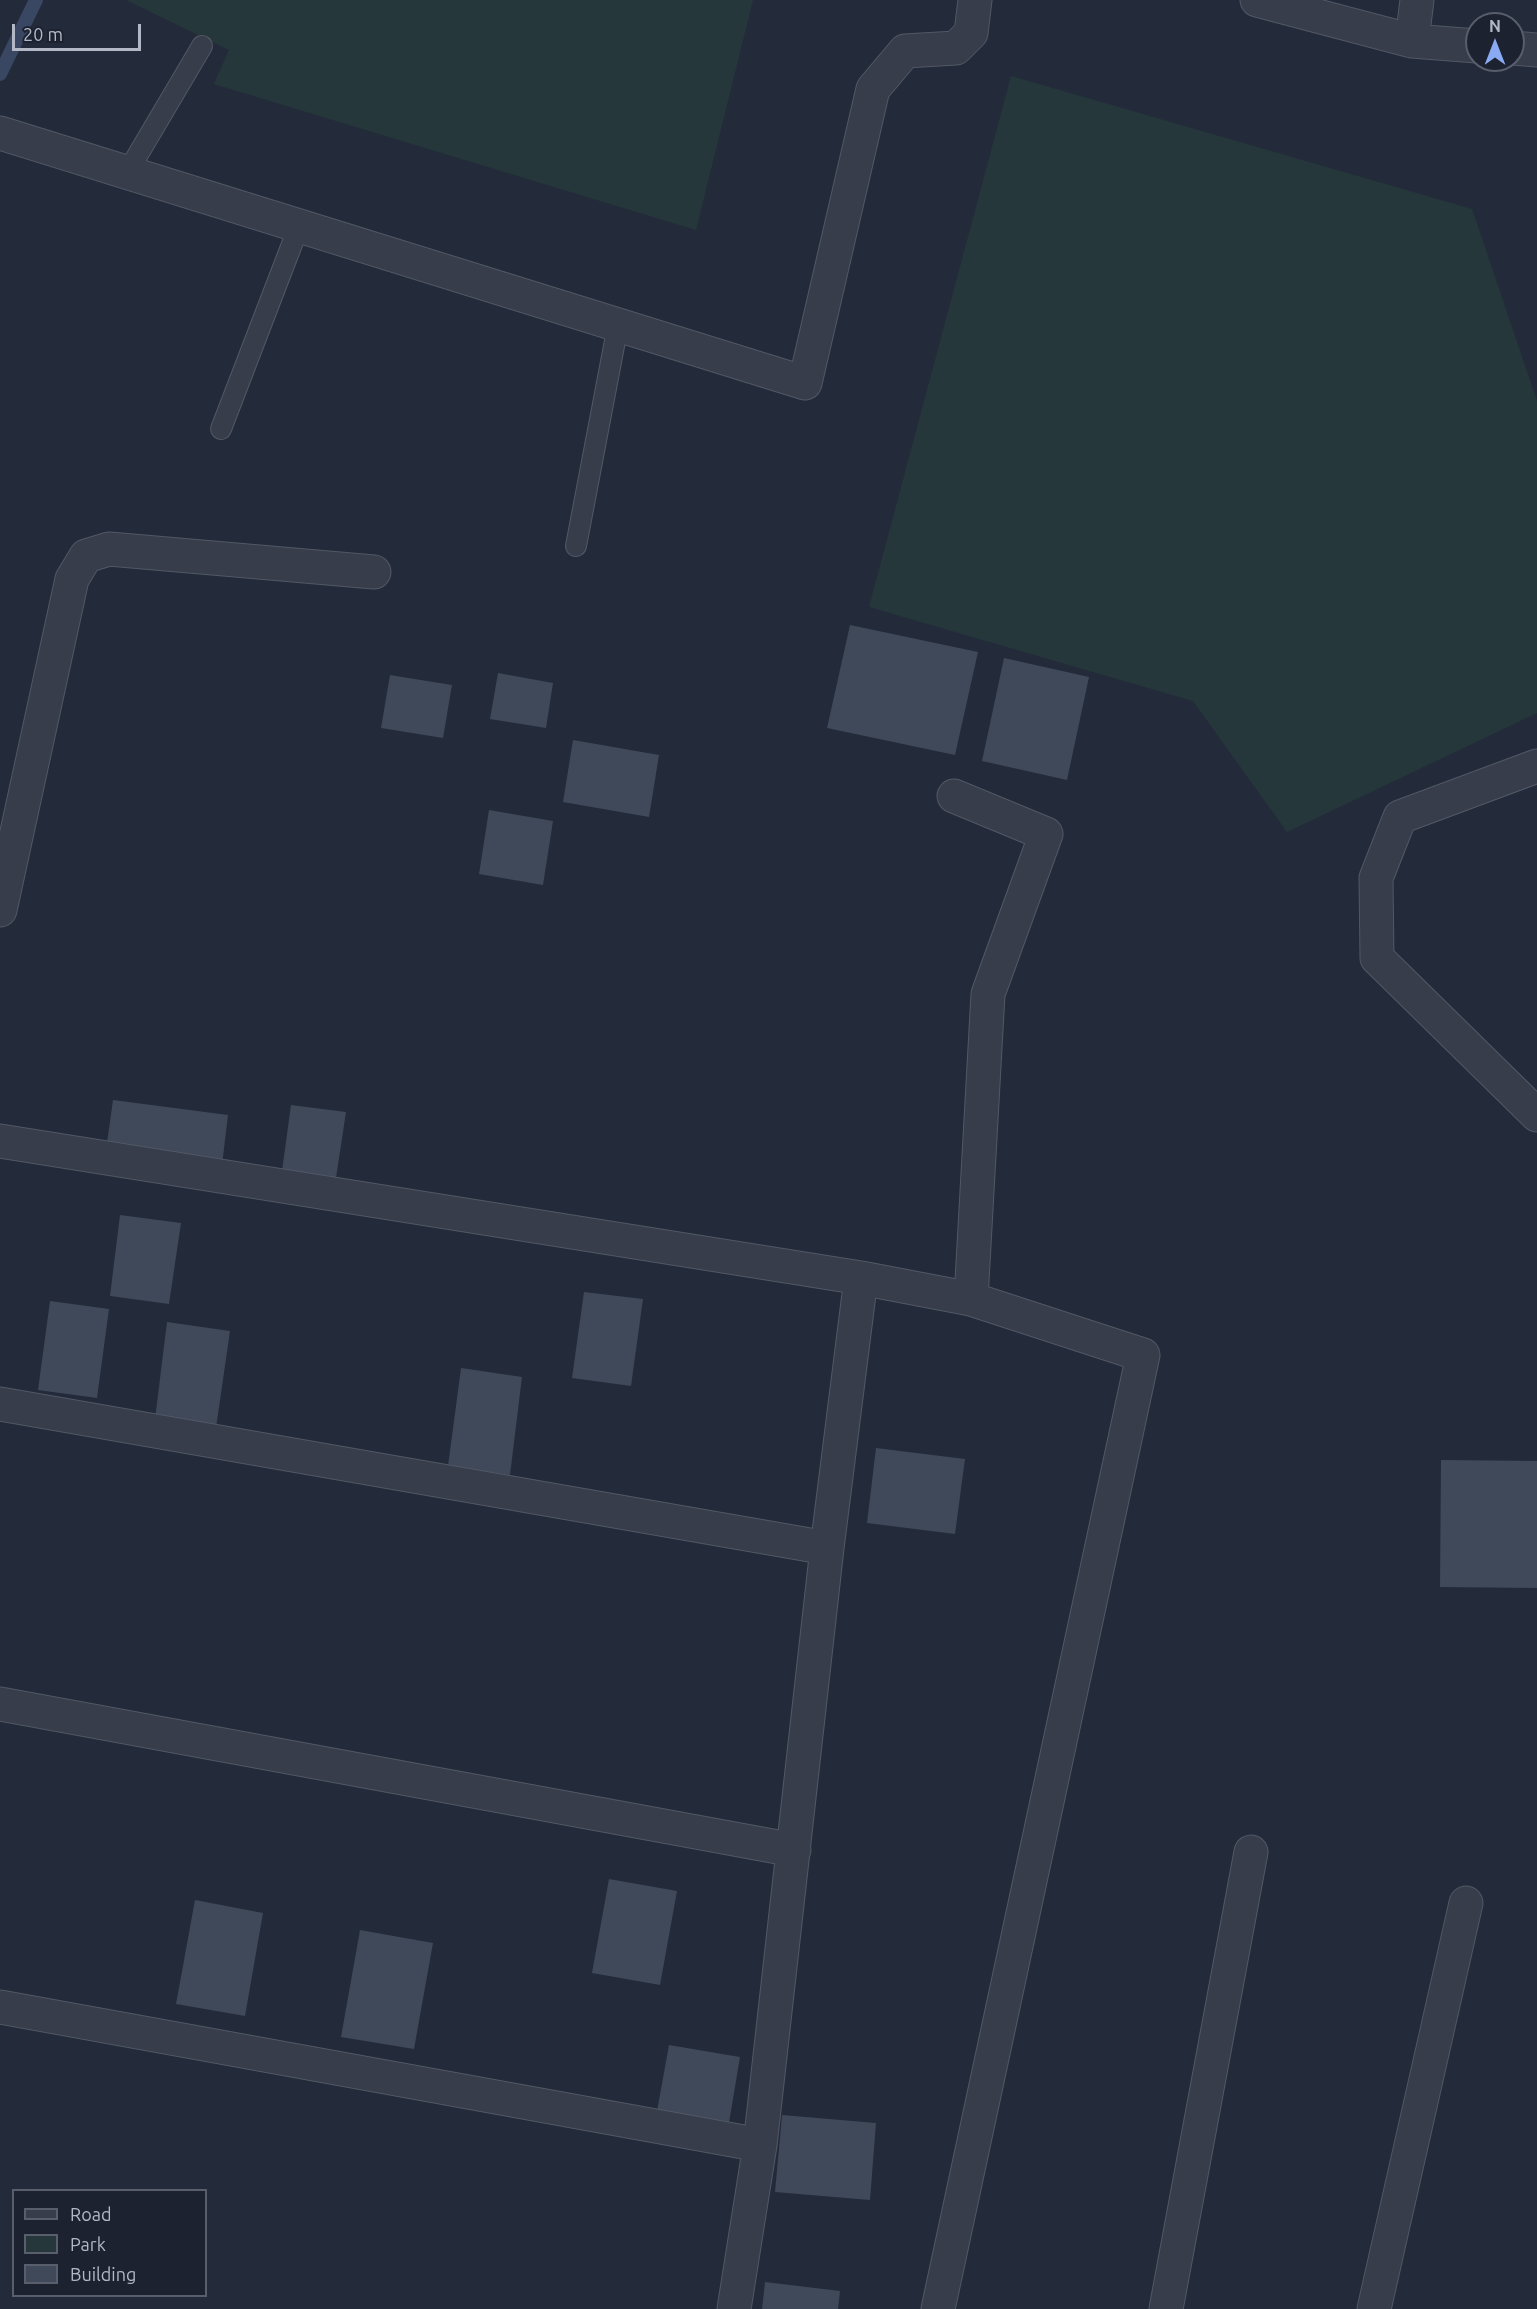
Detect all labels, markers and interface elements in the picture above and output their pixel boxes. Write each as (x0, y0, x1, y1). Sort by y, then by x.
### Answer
scale bar (15, 12, 144, 50)
north arrow (1465, 12, 1525, 72)
text: N (1489, 17, 1501, 35)
text: 20 m (23, 24, 63, 44)
legend (12, 2189, 207, 2297)
text: Road (70, 2204, 112, 2224)
text: Park (70, 2234, 106, 2254)
text: Building (70, 2264, 136, 2284)

